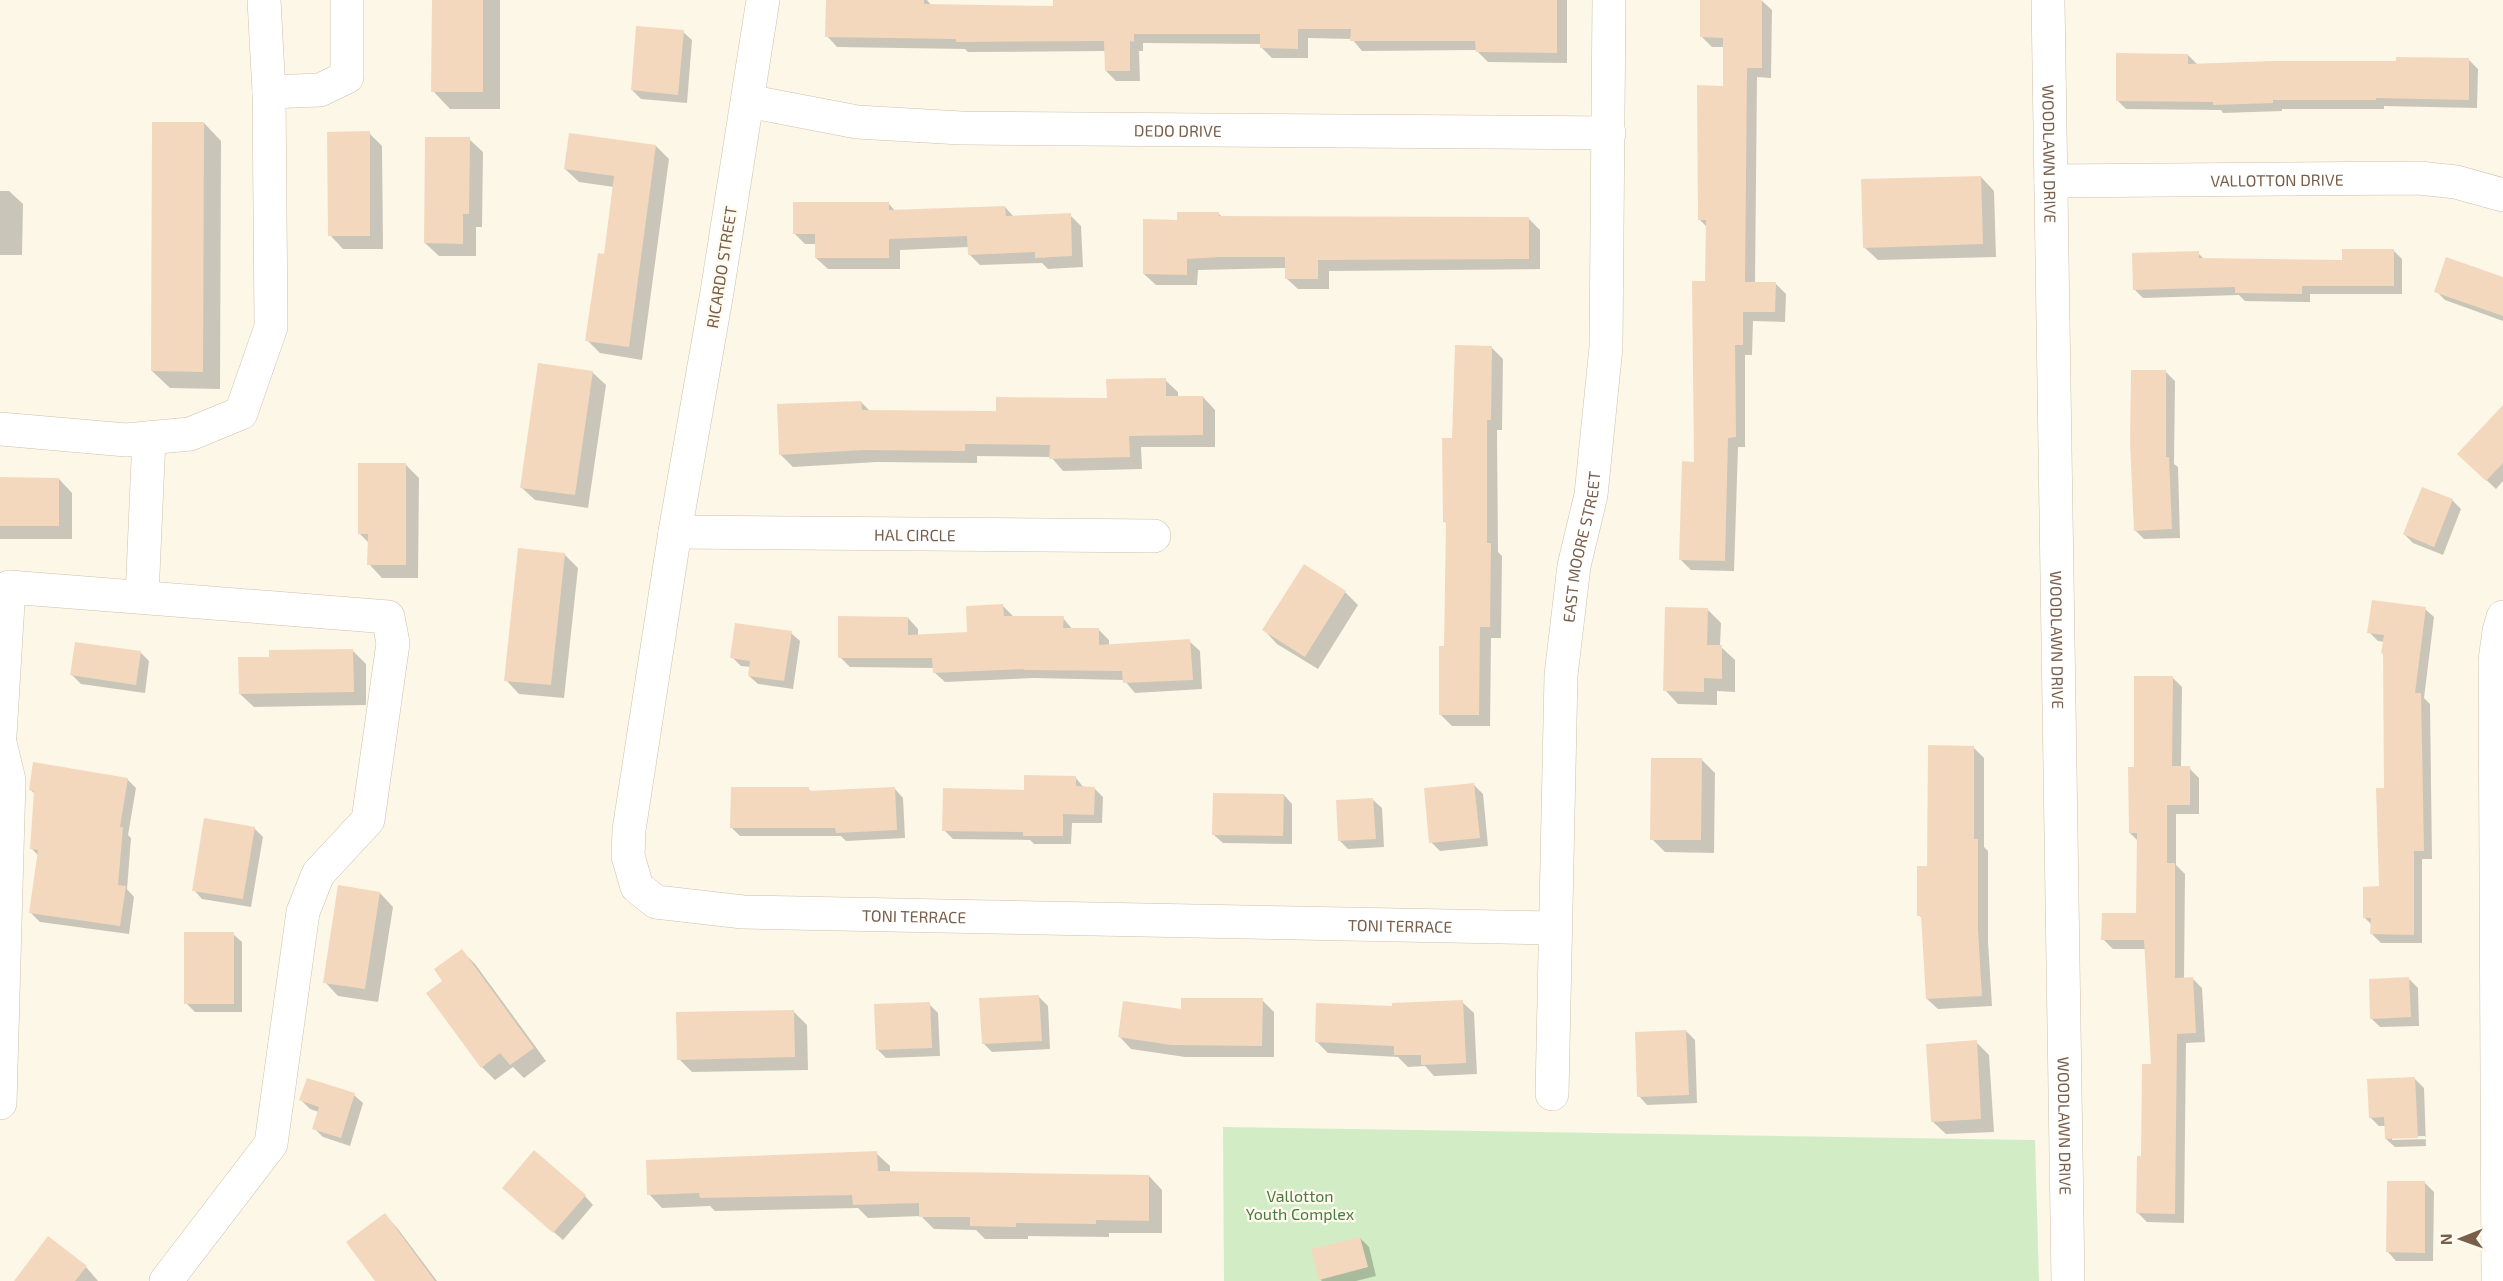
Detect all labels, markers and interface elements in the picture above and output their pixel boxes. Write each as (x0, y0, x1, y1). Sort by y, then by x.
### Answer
street label: WOODLAWN DRIVE (2040, 85, 2061, 223)
street label: DEDO DRIVE (1134, 120, 1222, 140)
street label: VALLOTTON DRIVE (2210, 169, 2344, 189)
street label: RICARDO STREET (702, 205, 740, 329)
street label: EAST MOORE STREET (1558, 470, 1603, 623)
street label: HAL CIRCLE (874, 524, 956, 544)
street label: WOODLAWN DRIVE (2047, 571, 2069, 709)
street label: TONI TERRACE (862, 905, 967, 926)
street label: TONI TERRACE (1348, 914, 1452, 935)
street label: WOODLAWN DRIVE (2055, 1056, 2076, 1195)
park label: Vallotton Youth Complex (1246, 1186, 1355, 1223)
north arrow (2431, 1209, 2491, 1269)
text: N (2436, 1233, 2455, 1245)

